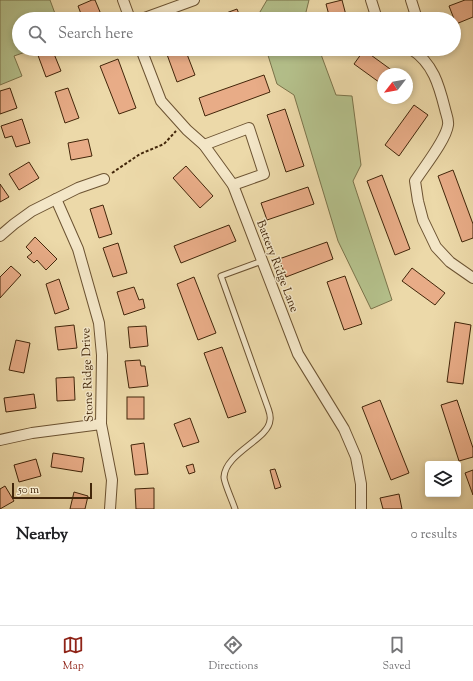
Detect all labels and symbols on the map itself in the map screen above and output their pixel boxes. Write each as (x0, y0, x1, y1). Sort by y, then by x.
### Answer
north arrow (377, 68, 413, 104)
street label: Battery Ridge Lane (251, 218, 303, 316)
street label: Stone Ridge Drive (77, 327, 99, 422)
scale bar (12, 481, 92, 500)

